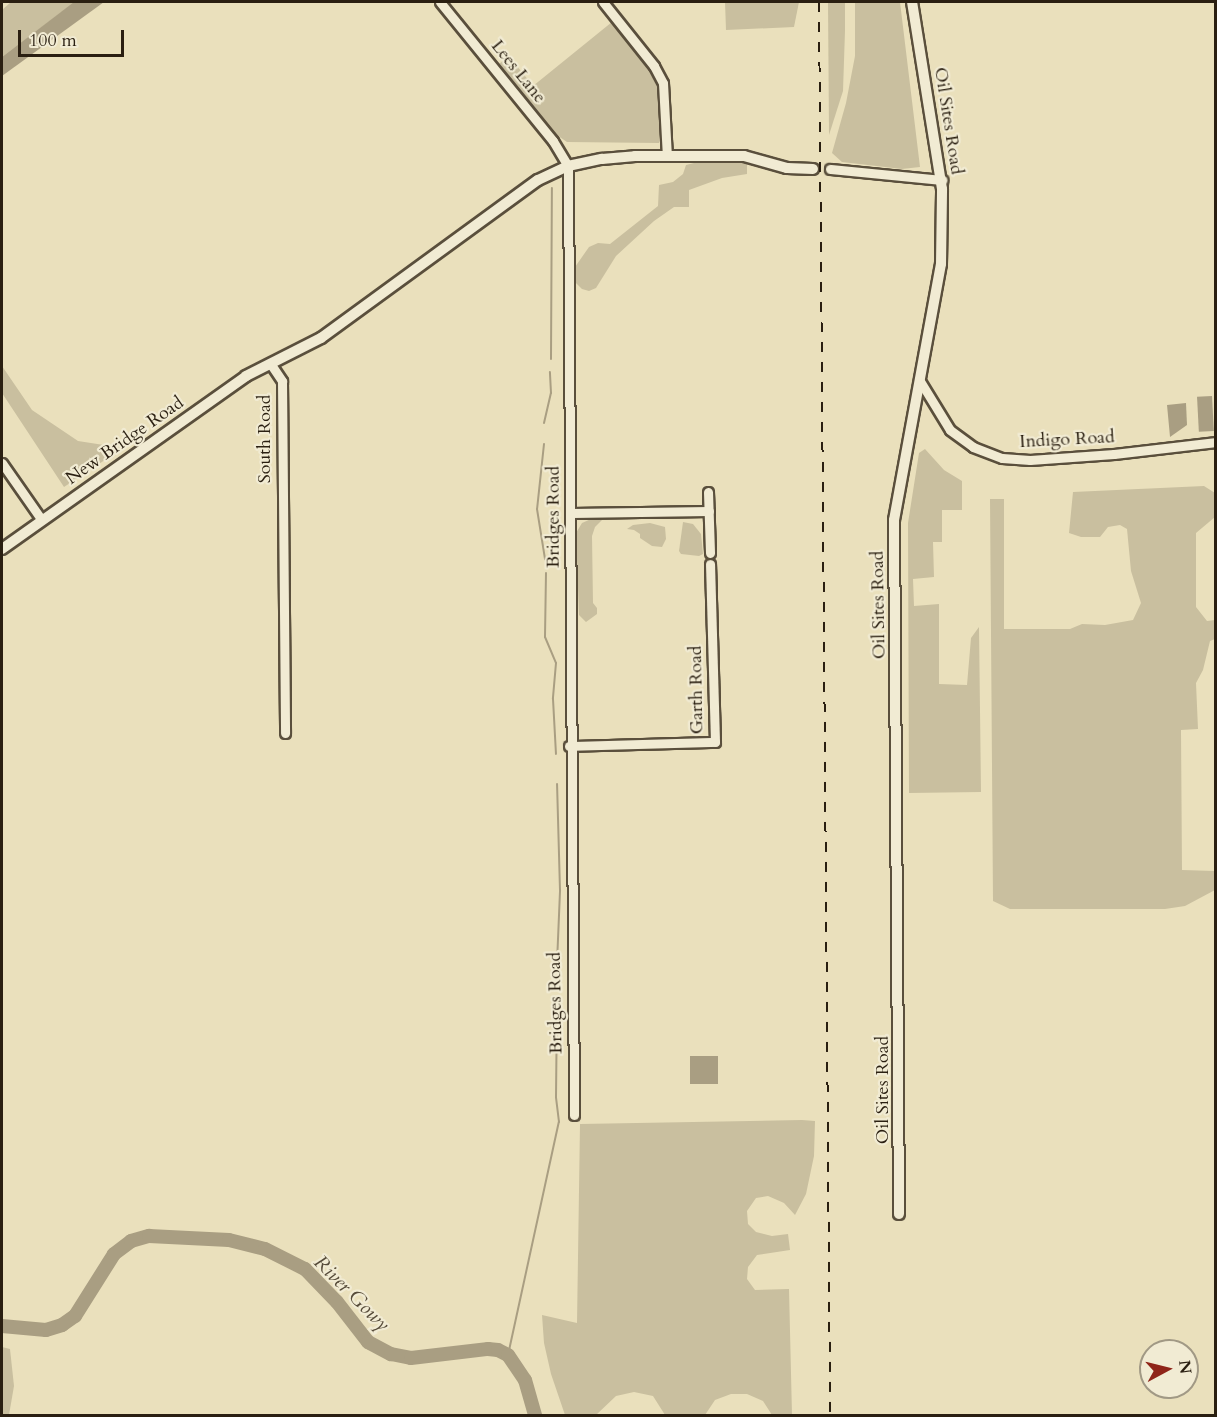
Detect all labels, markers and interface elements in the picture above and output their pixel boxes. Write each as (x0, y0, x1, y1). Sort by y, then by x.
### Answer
scale bar (21, 18, 128, 56)
text: 100 m (29, 28, 77, 53)
street label: Lees Lane (486, 36, 550, 108)
street label: Oil Sites Road (929, 66, 967, 176)
street label: New Bridge Road (62, 392, 188, 490)
street label: South Road (254, 395, 276, 483)
street label: Indigo Road (1019, 427, 1115, 453)
street label: Bridges Road (543, 466, 565, 568)
street label: Oil Sites Road (867, 551, 891, 659)
street label: Garth Road (685, 646, 709, 734)
street label: Bridges Road (544, 952, 568, 1054)
street label: Oil Sites Road (872, 1036, 894, 1144)
water label: River Gowy (309, 1250, 395, 1336)
north arrow (1139, 1339, 1199, 1399)
text: N (1173, 1359, 1197, 1375)

